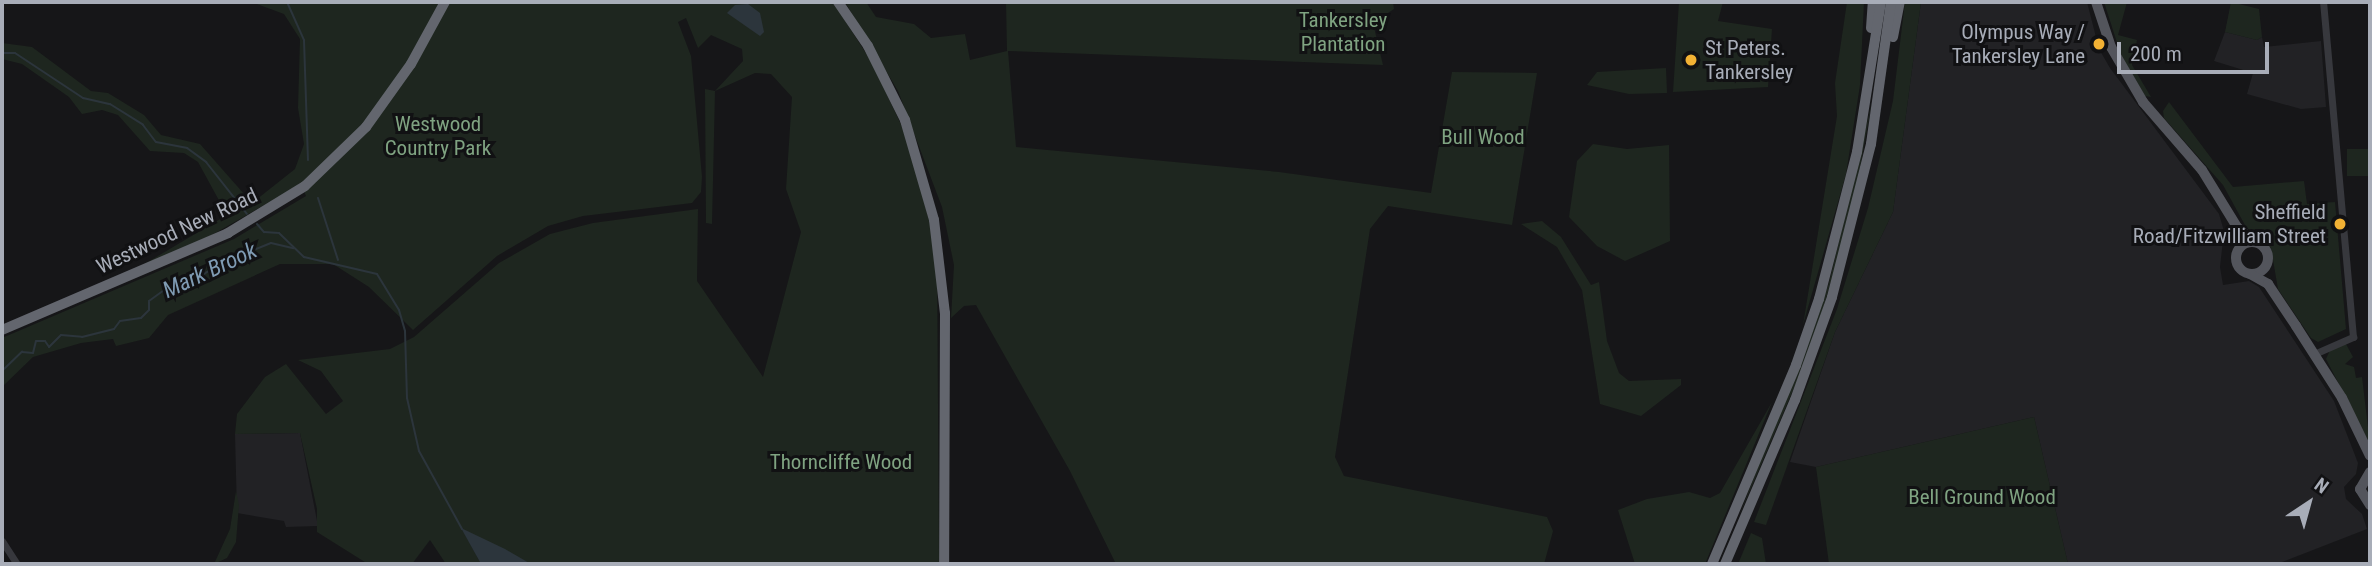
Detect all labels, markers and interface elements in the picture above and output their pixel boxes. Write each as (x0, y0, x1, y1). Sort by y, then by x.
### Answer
park label: Tankersley Plantation (1299, 7, 1387, 57)
place label: Olympus Way / Tankersley Lane (1952, 19, 2085, 69)
scale bar (2120, 28, 2272, 72)
place label: St Peters. Tankersley (1705, 35, 1793, 85)
marker: Olympus Way / Tankersley Lane (2091, 36, 2107, 52)
text: 200 m (2130, 42, 2182, 66)
marker: St Peters. Tankersley (1683, 52, 1699, 68)
park label: Westwood Country Park (385, 111, 491, 161)
park label: Bull Wood (1441, 124, 1525, 150)
street label: Westwood New Road (92, 183, 262, 279)
place label: Sheffield Road/Fitzwilliam Street (2133, 199, 2326, 249)
marker: Sheffield Road/Fitzwilliam Street (2332, 216, 2348, 232)
water label: Mark Brook (158, 237, 262, 305)
park label: Thorncliffe Wood (770, 449, 912, 475)
north arrow (2274, 468, 2344, 538)
text: N (2310, 473, 2333, 498)
park label: Bell Ground Wood (1908, 484, 2056, 510)

